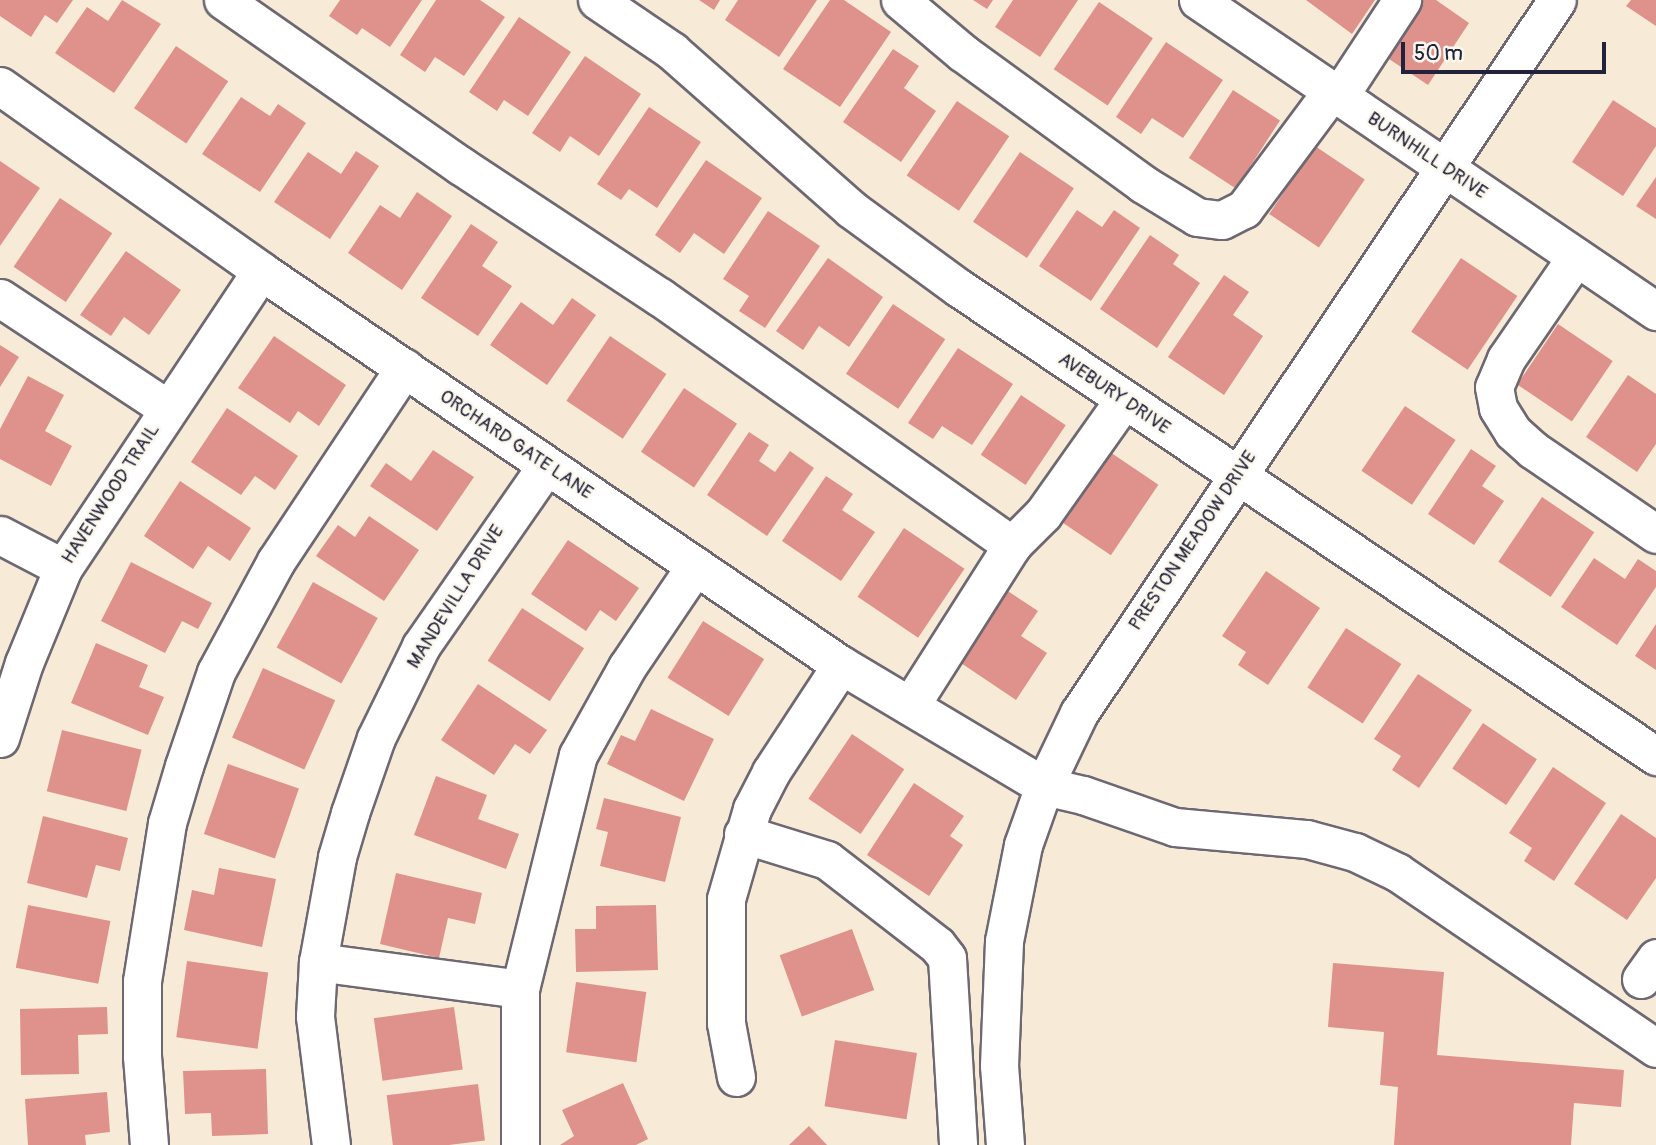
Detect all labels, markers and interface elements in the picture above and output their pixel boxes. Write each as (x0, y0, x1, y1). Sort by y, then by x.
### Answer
scale bar (1404, 28, 1609, 72)
text: 50 m (1414, 40, 1463, 67)
street label: BURNHILL DRIVE (1363, 108, 1491, 204)
street label: AVEBURY DRIVE (1054, 348, 1174, 440)
street label: ORCHARD GATE LANE (435, 385, 597, 505)
street label: HAVENWOOD TRAIL (57, 420, 165, 568)
street label: PRESTON MEADOW DRIVE (1124, 447, 1262, 635)
street label: MANDEVILLA DRIVE (403, 521, 509, 673)

